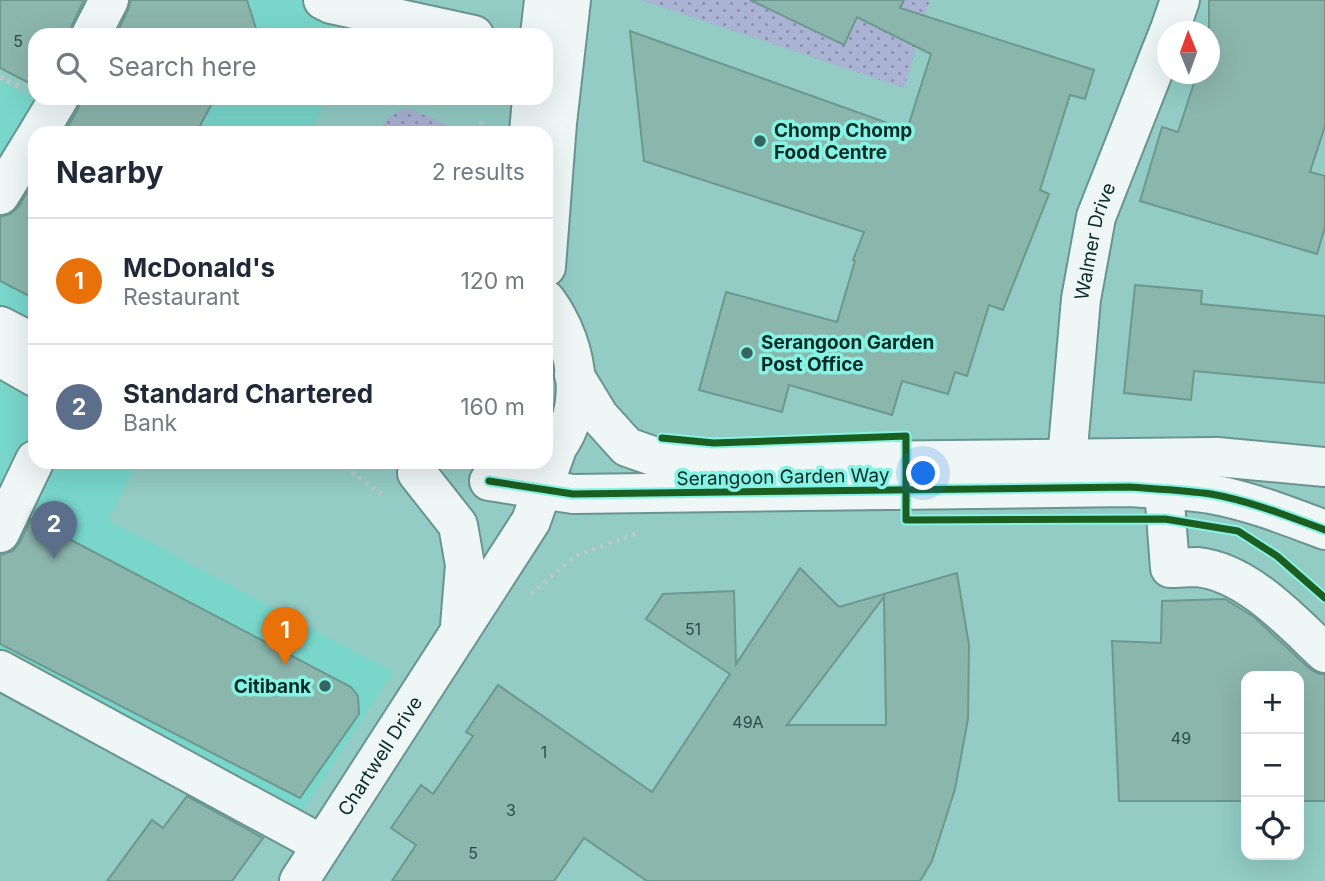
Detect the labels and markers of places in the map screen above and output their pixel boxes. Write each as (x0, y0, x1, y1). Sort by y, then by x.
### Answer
place label: Chomp Chomp Food Centre (774, 119, 912, 164)
marker: Chomp Chomp Food Centre (752, 133, 768, 149)
place label: Serangoon Garden Post Office (761, 331, 934, 376)
marker: Serangoon Garden Post Office (739, 345, 755, 361)
pin: 2 (31, 501, 77, 559)
pin: 1 (262, 607, 308, 665)
place label: Citibank (234, 675, 311, 698)
marker: Citibank (317, 678, 333, 694)

